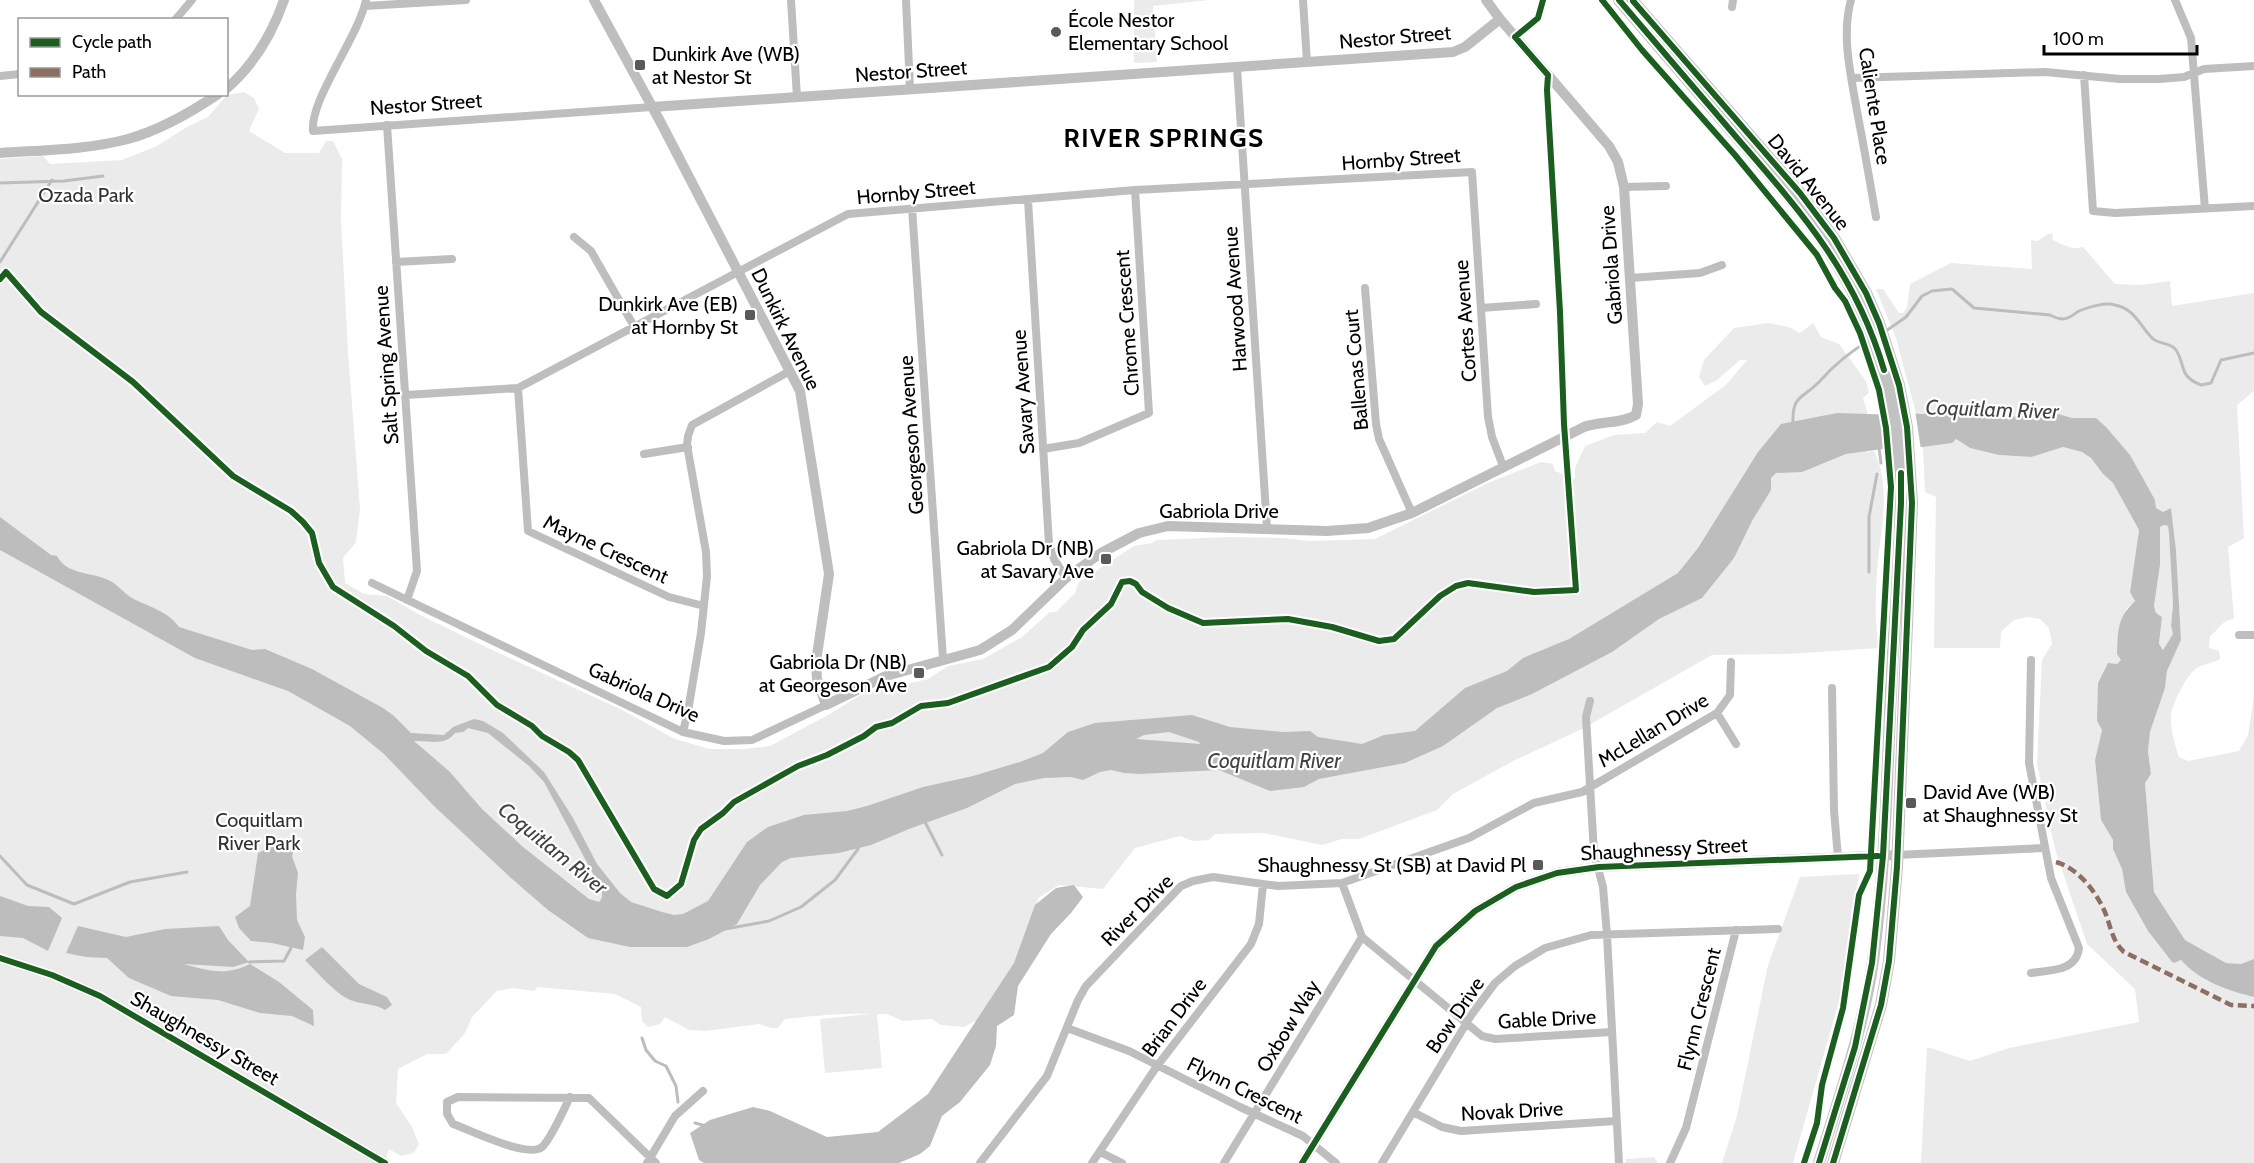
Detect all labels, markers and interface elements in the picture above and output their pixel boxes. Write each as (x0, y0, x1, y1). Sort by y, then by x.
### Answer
place label: École Nestor Elementary School (1068, 8, 1229, 55)
legend (18, 18, 228, 96)
scale bar (2044, 18, 2197, 56)
street label: Nestor Street (1338, 20, 1452, 54)
marker: École Nestor Elementary School (1049, 25, 1063, 39)
text: 100 m (2053, 28, 2104, 50)
text: Cycle path (72, 31, 152, 53)
place label: Dunkirk Ave (WB) at Nestor St (652, 42, 800, 89)
street label: Caliente Place (1854, 46, 1896, 166)
street label: Nestor Street (854, 55, 968, 87)
marker: Dunkirk Ave (WB) at Nestor St (633, 58, 647, 72)
text: Path (72, 61, 106, 83)
street label: Nestor Street (369, 88, 483, 120)
district label: RIVER SPRINGS (1063, 122, 1265, 154)
street label: David Avenue (1763, 129, 1855, 235)
street label: Hornby Street (1341, 143, 1462, 175)
street label: Hornby Street (856, 175, 977, 209)
park label: Ozada Park (38, 183, 134, 207)
street label: Gabriola Drive (1595, 205, 1627, 325)
street label: Harwood Avenue (1218, 226, 1252, 372)
street label: Chrome Crescent (1110, 249, 1144, 397)
street label: Cortes Avenue (1449, 259, 1481, 383)
street label: Dunkirk Avenue (746, 264, 826, 394)
street label: Salt Spring Avenue (368, 285, 404, 445)
place label: Dunkirk Ave (EB) at Hornby St (598, 292, 738, 339)
marker: Dunkirk Ave (EB) at Hornby St (743, 308, 757, 322)
street label: Ballenas Court (1339, 308, 1373, 431)
street label: Savary Avenue (1007, 329, 1039, 455)
street label: Georgeson Avenue (893, 355, 929, 515)
water label: Coquitlam River (1925, 394, 2061, 424)
street label: Gabriola Drive (1159, 499, 1279, 523)
street label: Mayne Crescent (540, 510, 672, 589)
place label: Gabriola Dr (NB) at Savary Ave (956, 536, 1094, 583)
marker: Gabriola Dr (NB) at Savary Ave (1099, 552, 1113, 566)
place label: Gabriola Dr (NB) at Georgeson Ave (759, 650, 907, 697)
street label: Gabriola Drive (585, 657, 703, 727)
marker: Gabriola Dr (NB) at Georgeson Ave (912, 666, 926, 680)
street label: McLellan Drive (1593, 688, 1713, 772)
water label: Coquitlam River (1207, 748, 1342, 773)
place label: David Ave (WB) at Shaughnessy St (1923, 780, 2078, 827)
water label: Coquitlam River (493, 796, 614, 901)
marker: David Ave (WB) at Shaughnessy St (1904, 796, 1918, 810)
park label: Coquitlam River Park (215, 808, 303, 855)
street label: Shaughnessy Street (1580, 833, 1748, 865)
place label: Shaughnessy St (SB) at David Pl (1258, 853, 1526, 877)
marker: Shaughnessy St (SB) at David Pl (1531, 858, 1545, 872)
street label: River Drive (1096, 869, 1178, 951)
street label: Flynn Crescent (1672, 945, 1726, 1073)
street label: Bow Drive (1421, 972, 1489, 1058)
street label: Brian Drive (1137, 973, 1211, 1061)
street label: Oxbow Way (1251, 976, 1325, 1076)
street label: Shaughnessy Street (127, 986, 284, 1090)
street label: Gable Drive (1497, 1004, 1597, 1034)
street label: Flynn Crescent (1183, 1052, 1307, 1128)
street label: Novak Drive (1460, 1096, 1564, 1126)

